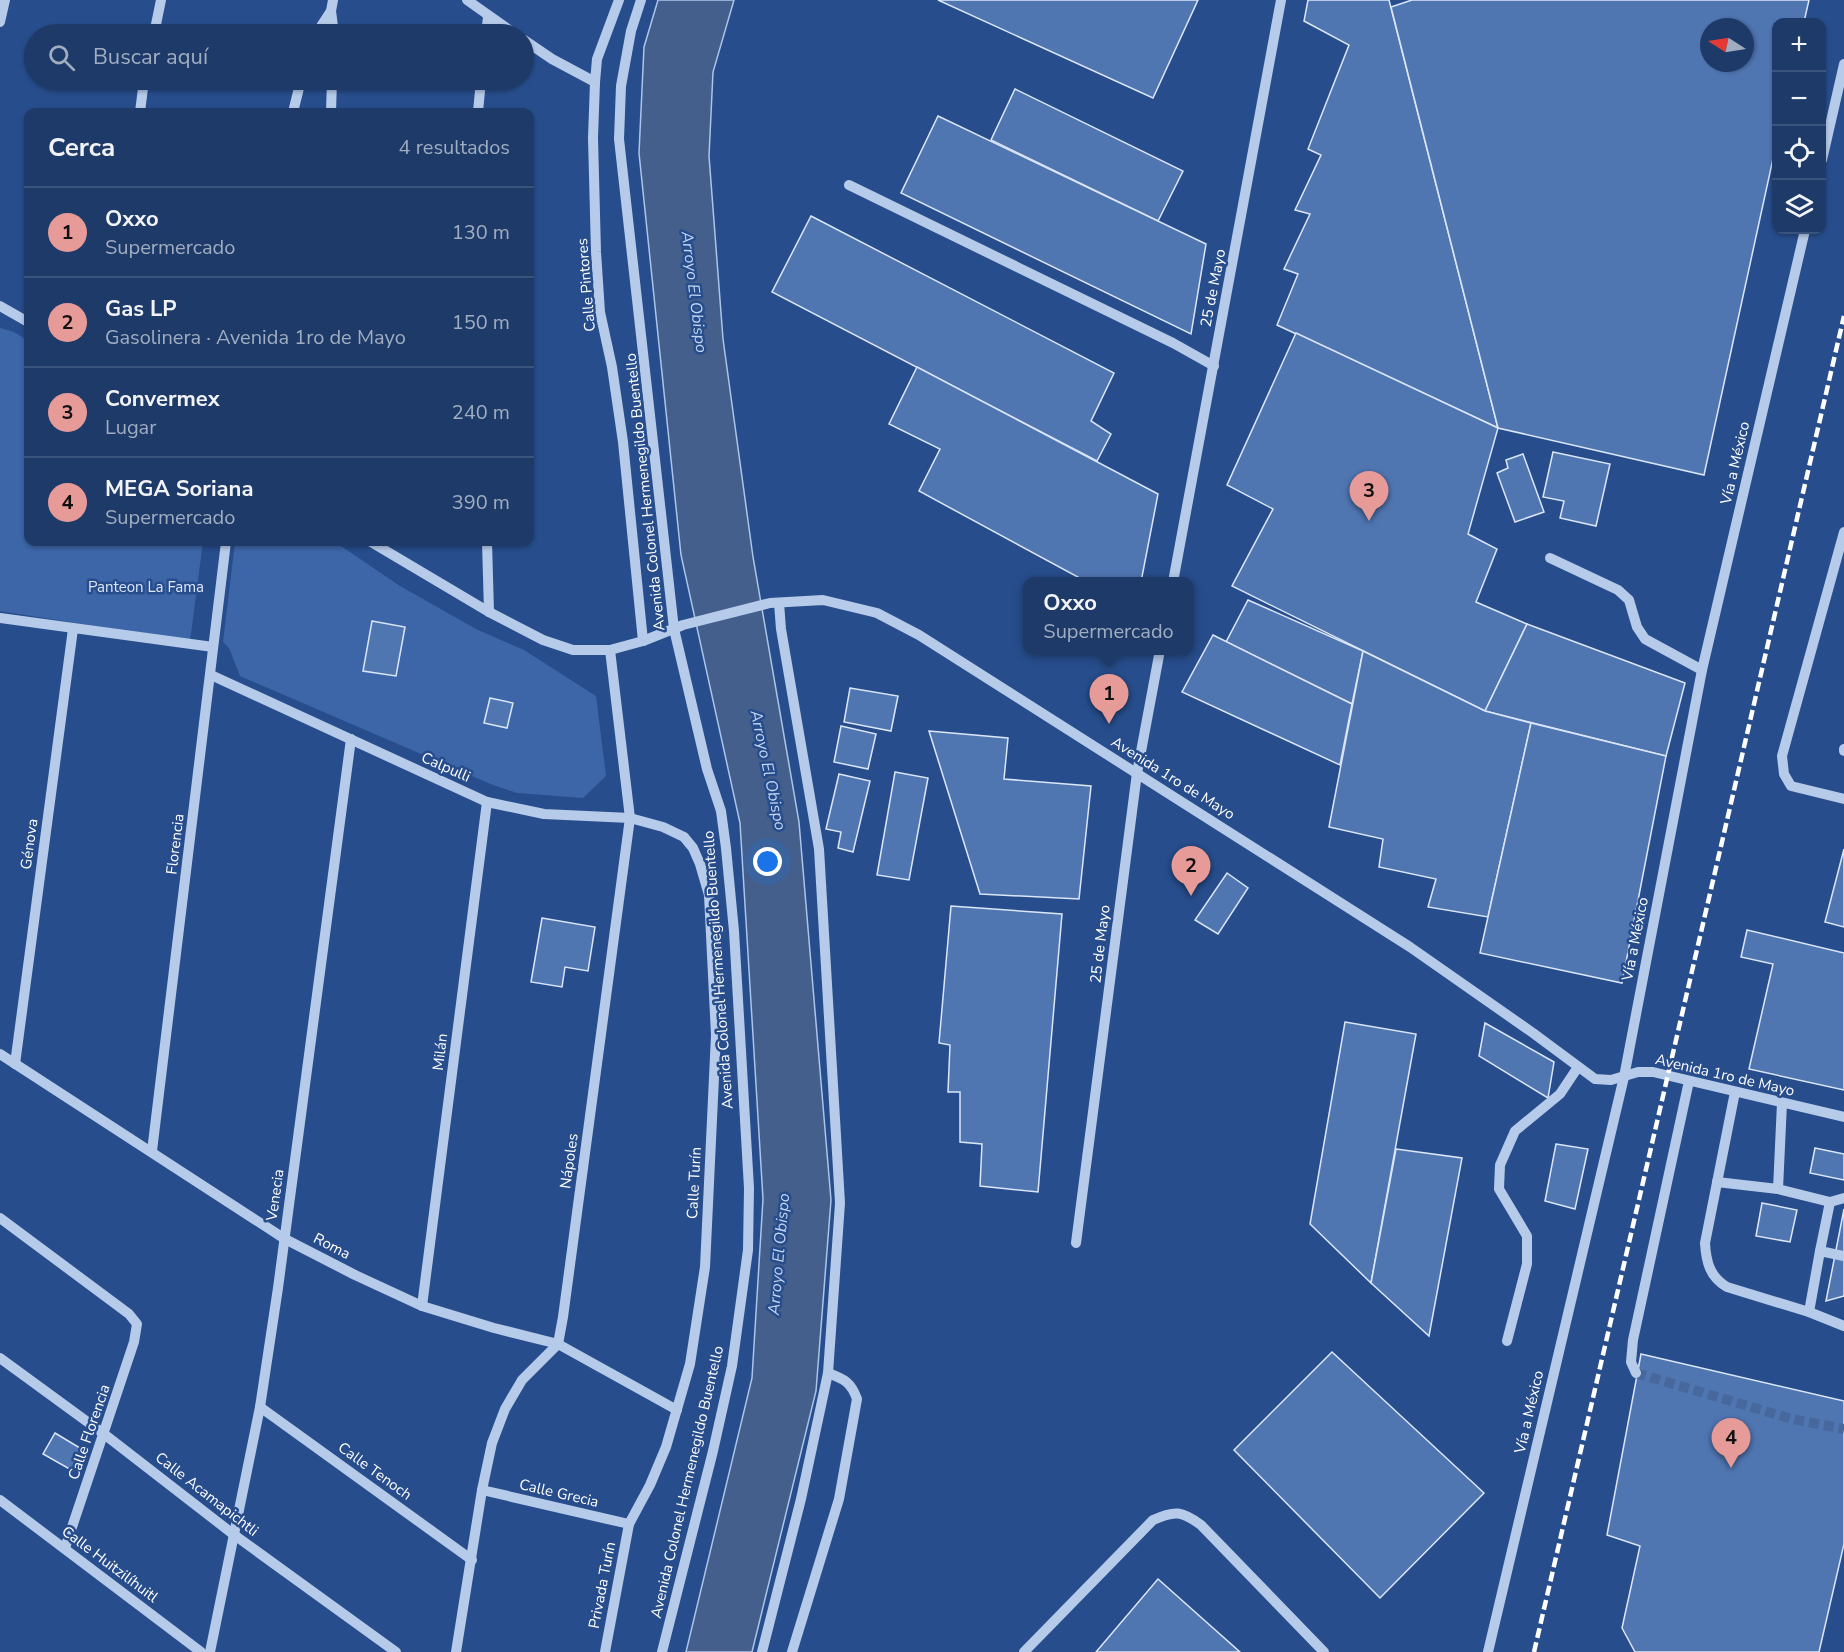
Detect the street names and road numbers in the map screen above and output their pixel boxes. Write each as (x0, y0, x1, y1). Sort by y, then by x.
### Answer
street label: Calle Pintores (572, 237, 600, 333)
street label: 25 de Mayo (1196, 247, 1230, 329)
street label: Avenida Colonel Hermenegildo Buentello (620, 352, 670, 632)
street label: Vía a México (1716, 419, 1754, 507)
street label: Avenida 1ro de Mayo (1107, 732, 1239, 824)
street label: Calpulli (418, 747, 474, 787)
street label: Florencia (161, 812, 189, 876)
street label: Génova (16, 817, 42, 871)
street label: Avenida Colonel Hermenegildo Buentello (698, 830, 738, 1110)
street label: Vía a México (1617, 896, 1653, 983)
street label: 25 de Mayo (1085, 904, 1115, 984)
street label: Milán (428, 1032, 452, 1072)
street label: Avenida 1ro de Mayo (1653, 1049, 1797, 1101)
street label: Nápoles (555, 1132, 583, 1190)
street label: Calle Turín (682, 1146, 706, 1220)
street label: Venecia (261, 1168, 289, 1223)
street label: Roma (310, 1228, 354, 1264)
street label: Avenida Colonel Hermenegildo Buentello (646, 1344, 728, 1620)
street label: Vía a México (1510, 1368, 1548, 1456)
street label: Calle Florencia (63, 1382, 115, 1482)
street label: Calle Tenoch (334, 1437, 416, 1505)
street label: Calle Acamapichtli (151, 1447, 263, 1541)
street label: Calle Grecia (517, 1474, 601, 1512)
street label: Calle Huitzilíhuitl (58, 1521, 163, 1607)
street label: Privada Turín (584, 1540, 620, 1630)

